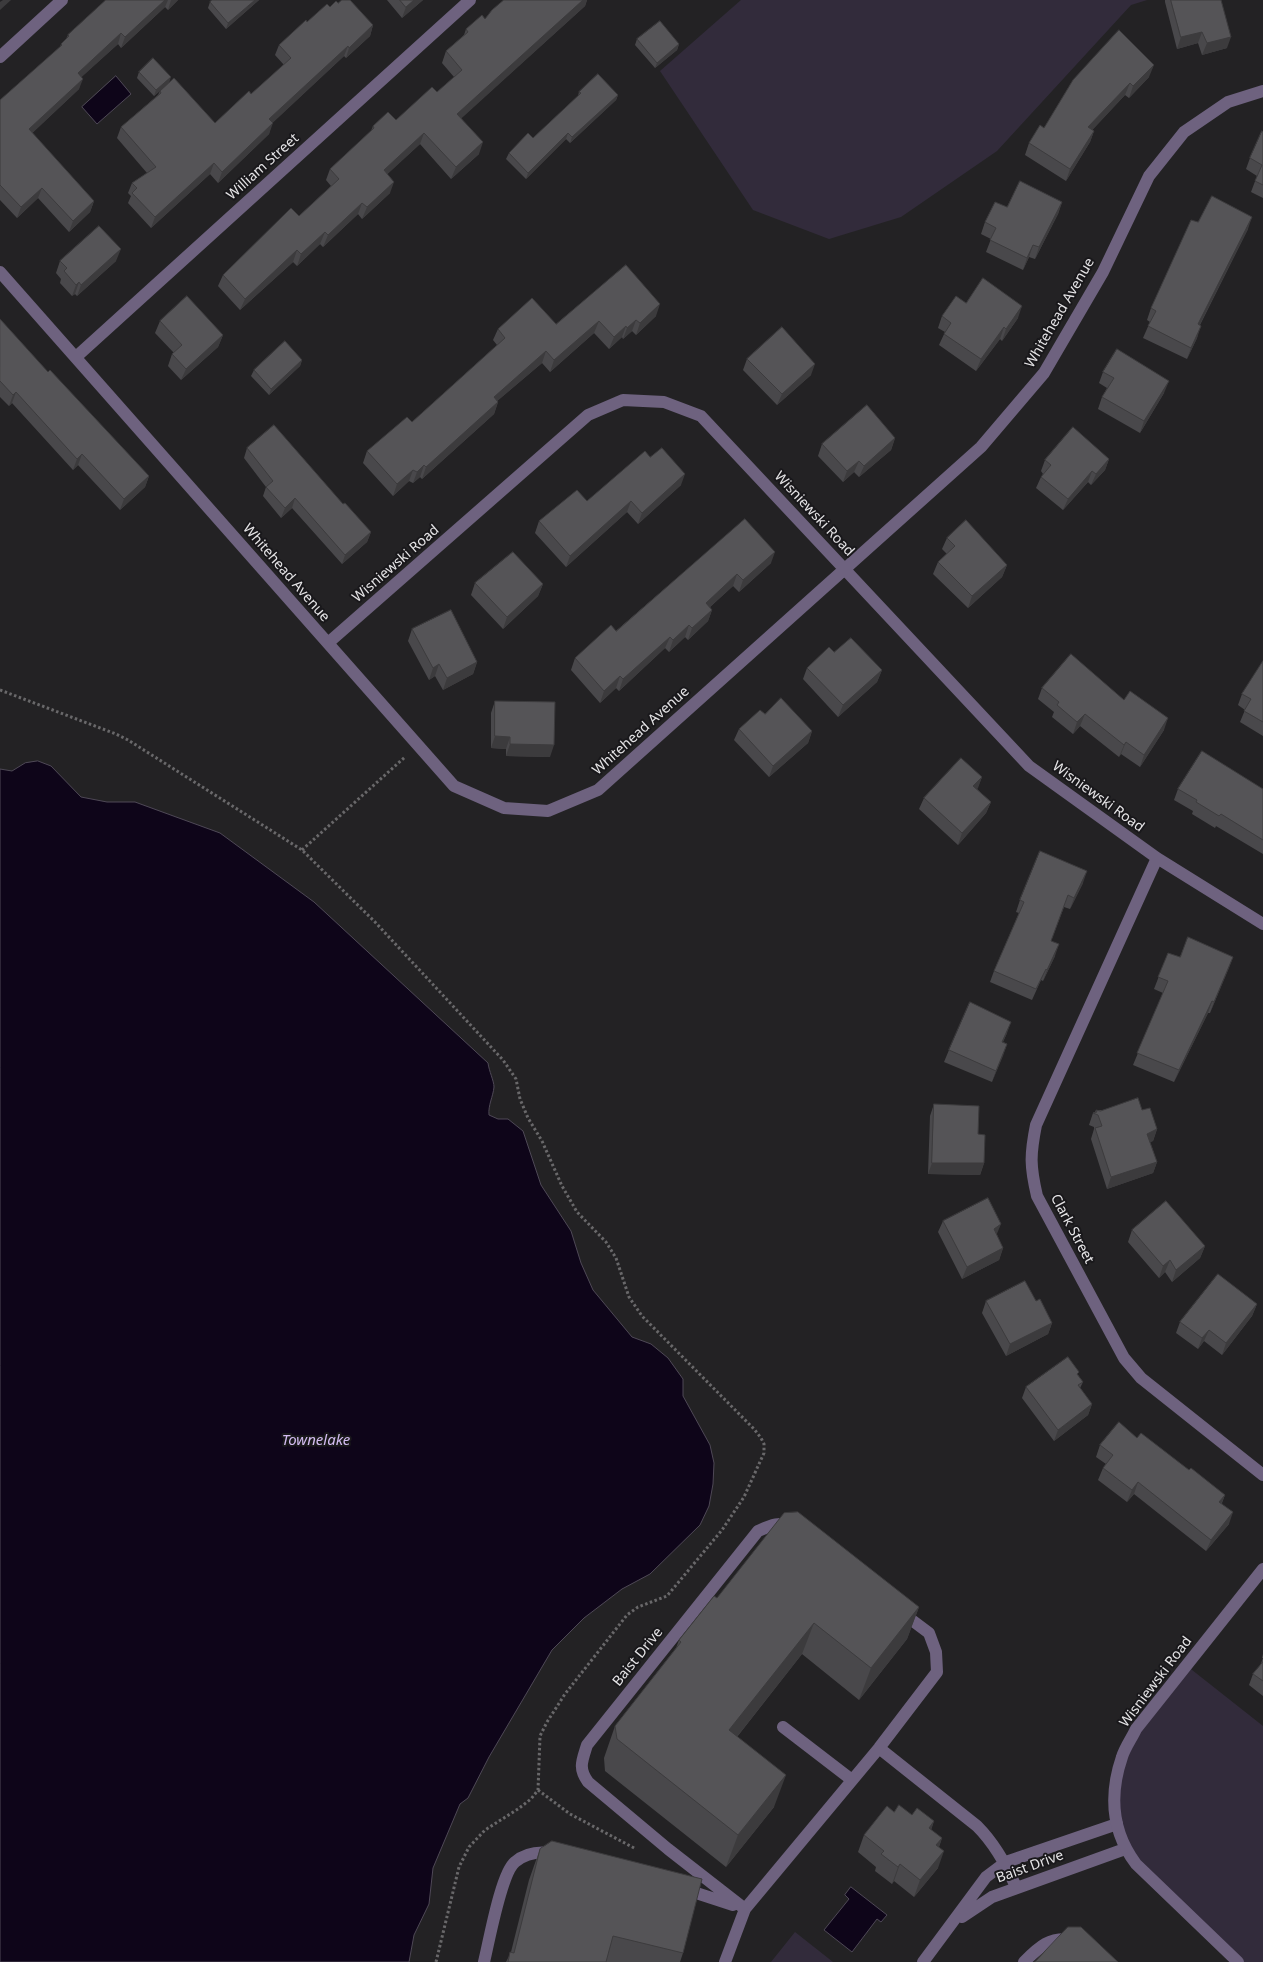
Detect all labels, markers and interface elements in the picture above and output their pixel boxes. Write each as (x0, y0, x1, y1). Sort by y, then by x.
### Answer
street label: William Street (224, 130, 302, 204)
street label: Whitehead Avenue (1022, 255, 1098, 371)
street label: Wisniewski Road (771, 468, 857, 560)
street label: Whitehead Avenue (239, 521, 333, 625)
street label: Wisniewski Road (349, 522, 443, 606)
street label: Whitehead Avenue (589, 683, 693, 779)
street label: Wisniewski Road (1049, 758, 1147, 836)
street label: Clark Street (1047, 1191, 1097, 1267)
water label: Townelake (282, 1432, 350, 1450)
street label: Baist Drive (609, 1624, 667, 1690)
street label: Wisniewski Road (1116, 1633, 1196, 1731)
street label: Baist Drive (994, 1847, 1066, 1887)

